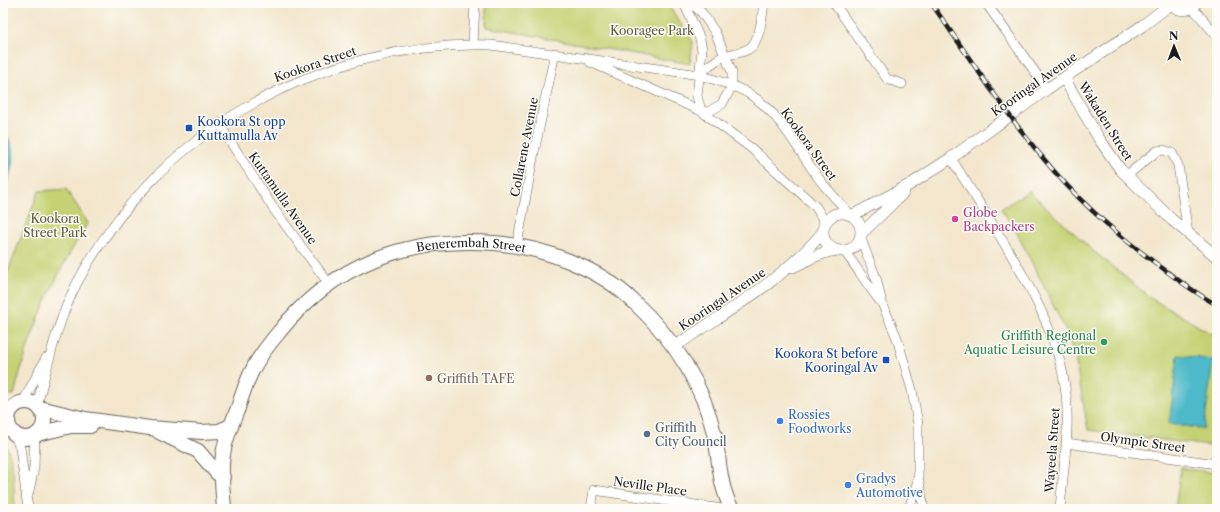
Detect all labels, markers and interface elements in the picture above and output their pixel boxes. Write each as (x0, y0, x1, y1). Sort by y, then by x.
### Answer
park label: Kooragee Park (610, 23, 695, 38)
north arrow (1154, 26, 1194, 66)
text: N (1169, 29, 1179, 43)
street label: Kookora Street (272, 43, 359, 85)
street label: Kooringal Avenue (988, 49, 1080, 119)
street label: Wakaden Street (1075, 78, 1137, 164)
street label: Collarene Avenue (507, 96, 541, 198)
street label: Kookora Street (778, 105, 841, 184)
place label: Kookora St opp Kuttamulla Av (197, 114, 286, 143)
marker: Kookora St opp Kuttamulla Av (184, 123, 194, 133)
street label: Kuttamulla Avenue (246, 149, 320, 247)
place label: Globe Backpackers (963, 205, 1034, 234)
park label: Kookora Street Park (23, 211, 88, 240)
marker: Globe Backpackers (950, 214, 960, 224)
street label: Benerembah Street (415, 234, 528, 255)
street label: Kooringal Avenue (676, 264, 768, 334)
place label: Griffith Regional Aquatic Leisure Centre (963, 328, 1096, 357)
marker: Griffith Regional Aquatic Leisure Centre (1099, 337, 1109, 347)
place label: Kookora St before Kooringal Av (774, 346, 879, 375)
marker: Kookora St before Kooringal Av (881, 355, 891, 365)
place label: Griffith TAFE (437, 371, 515, 386)
marker: Griffith TAFE (424, 373, 434, 383)
street label: Wayeela Street (1041, 406, 1062, 494)
place label: Rossies Foodworks (788, 407, 851, 436)
marker: Rossies Foodworks (775, 416, 785, 426)
place label: Griffith City Council (655, 420, 727, 449)
marker: Griffith City Council (642, 429, 652, 439)
street label: Olympic Street (1099, 429, 1187, 455)
place label: Gradys Automotive (855, 471, 923, 500)
street label: Neville Place (612, 473, 688, 499)
marker: Gradys Automotive (843, 480, 853, 490)

